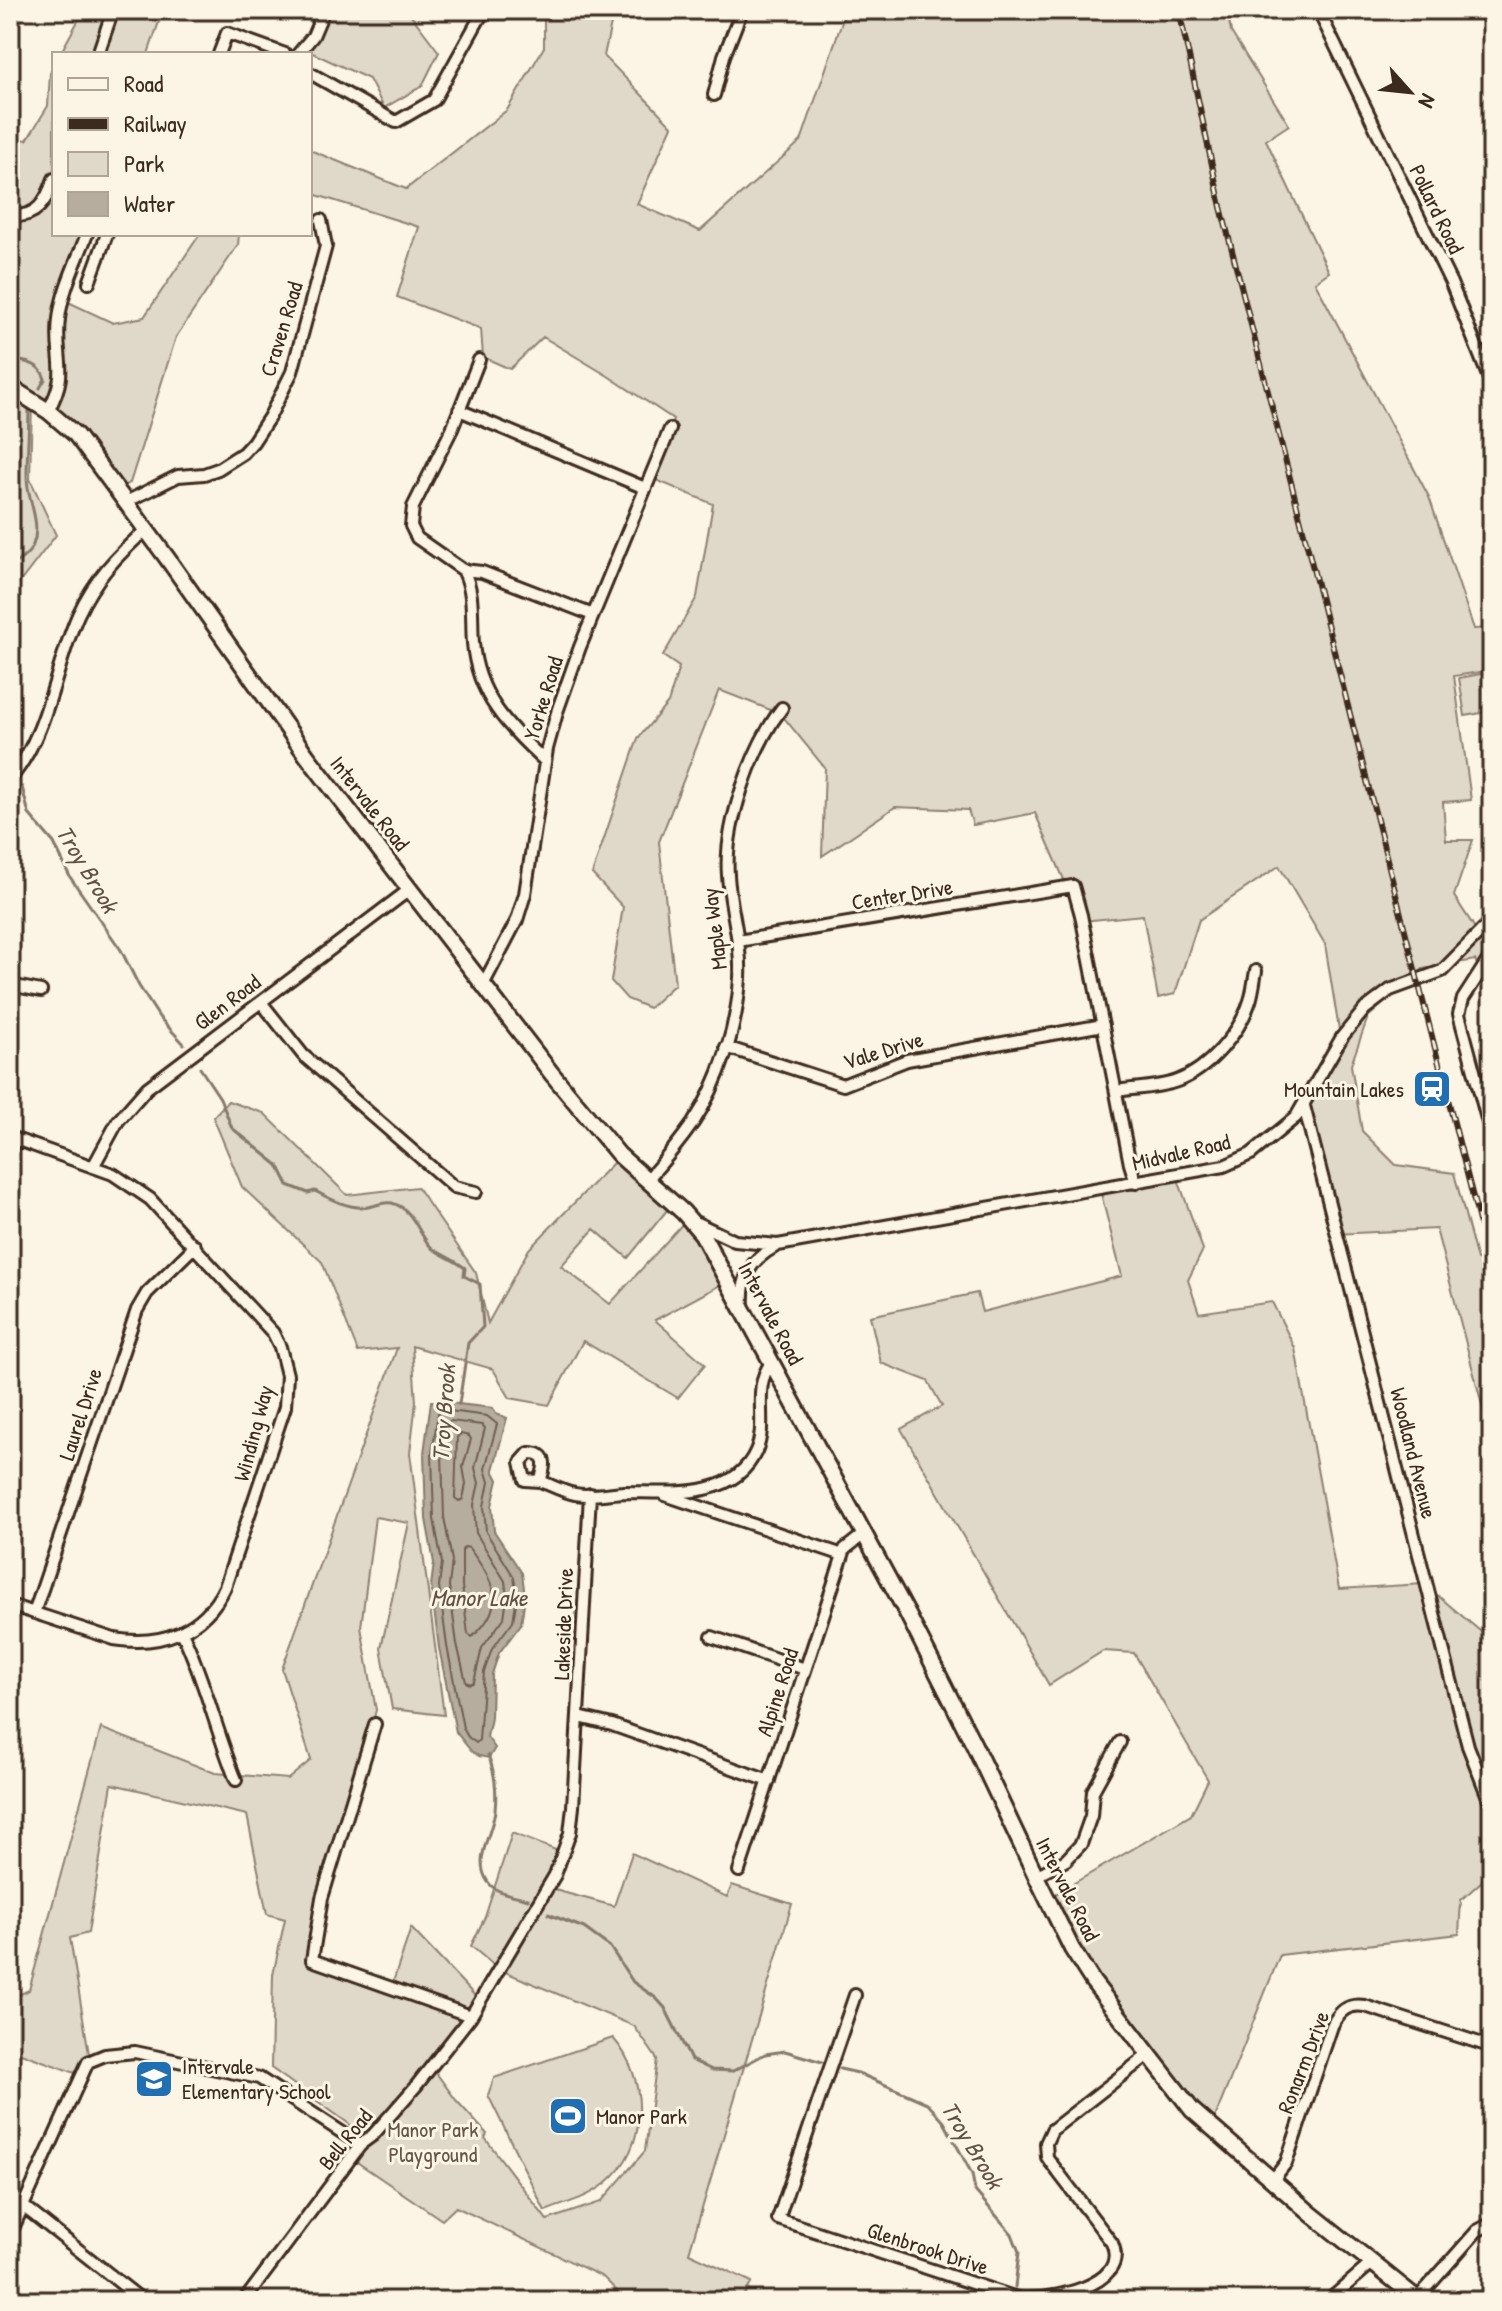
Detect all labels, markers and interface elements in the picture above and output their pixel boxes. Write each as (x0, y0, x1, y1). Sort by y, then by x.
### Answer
legend (52, 52, 312, 236)
north arrow (1370, 52, 1450, 132)
text: Road (124, 67, 163, 99)
text: N (1412, 89, 1444, 113)
text: Railway (124, 107, 187, 139)
text: Park (124, 147, 164, 179)
street label: Pollard Road (1403, 159, 1472, 259)
text: Water (124, 187, 175, 219)
street label: Craven Road (252, 277, 310, 380)
street label: Yorke Road (516, 652, 570, 744)
street label: Intervale Road (323, 749, 417, 857)
water label: Troy Brook (48, 819, 127, 920)
street label: Center Drive (849, 871, 955, 917)
street label: Maple Way (694, 886, 734, 972)
street label: Glen Road (188, 967, 267, 1037)
street label: Vale Drive (839, 1024, 927, 1076)
station icon: Mountain Lakes (1411, 1068, 1453, 1110)
place label: Mountain Lakes (1284, 1074, 1404, 1104)
street label: Midvale Road (1129, 1126, 1233, 1178)
street label: Intervale Road (731, 1256, 811, 1370)
water label: Troy Brook (424, 1362, 463, 1462)
street label: Laurel Drive (51, 1364, 109, 1464)
street label: Winding Way (226, 1382, 280, 1484)
street label: Woodland Avenue (1383, 1384, 1445, 1522)
street label: Lakeside Drive (546, 1567, 580, 1680)
water label: Manor Lake (431, 1581, 529, 1613)
street label: Alpine Road (749, 1644, 805, 1740)
street label: Intervale Road (1029, 1832, 1107, 1947)
street label: Ronarm Drive (1270, 2006, 1336, 2117)
place label: Intervale Elementary School (182, 2051, 331, 2106)
school or university icon: Intervale Elementary School (133, 2058, 175, 2100)
sports icon: Manor Park (547, 2095, 589, 2137)
water label: Troy Brook (933, 2095, 1012, 2196)
place label: Manor Park (596, 2101, 687, 2131)
street label: Bell Road (311, 2102, 379, 2176)
park label: Manor Park Playground (388, 2114, 478, 2169)
street label: Glenbrook Drive (863, 2214, 993, 2282)

